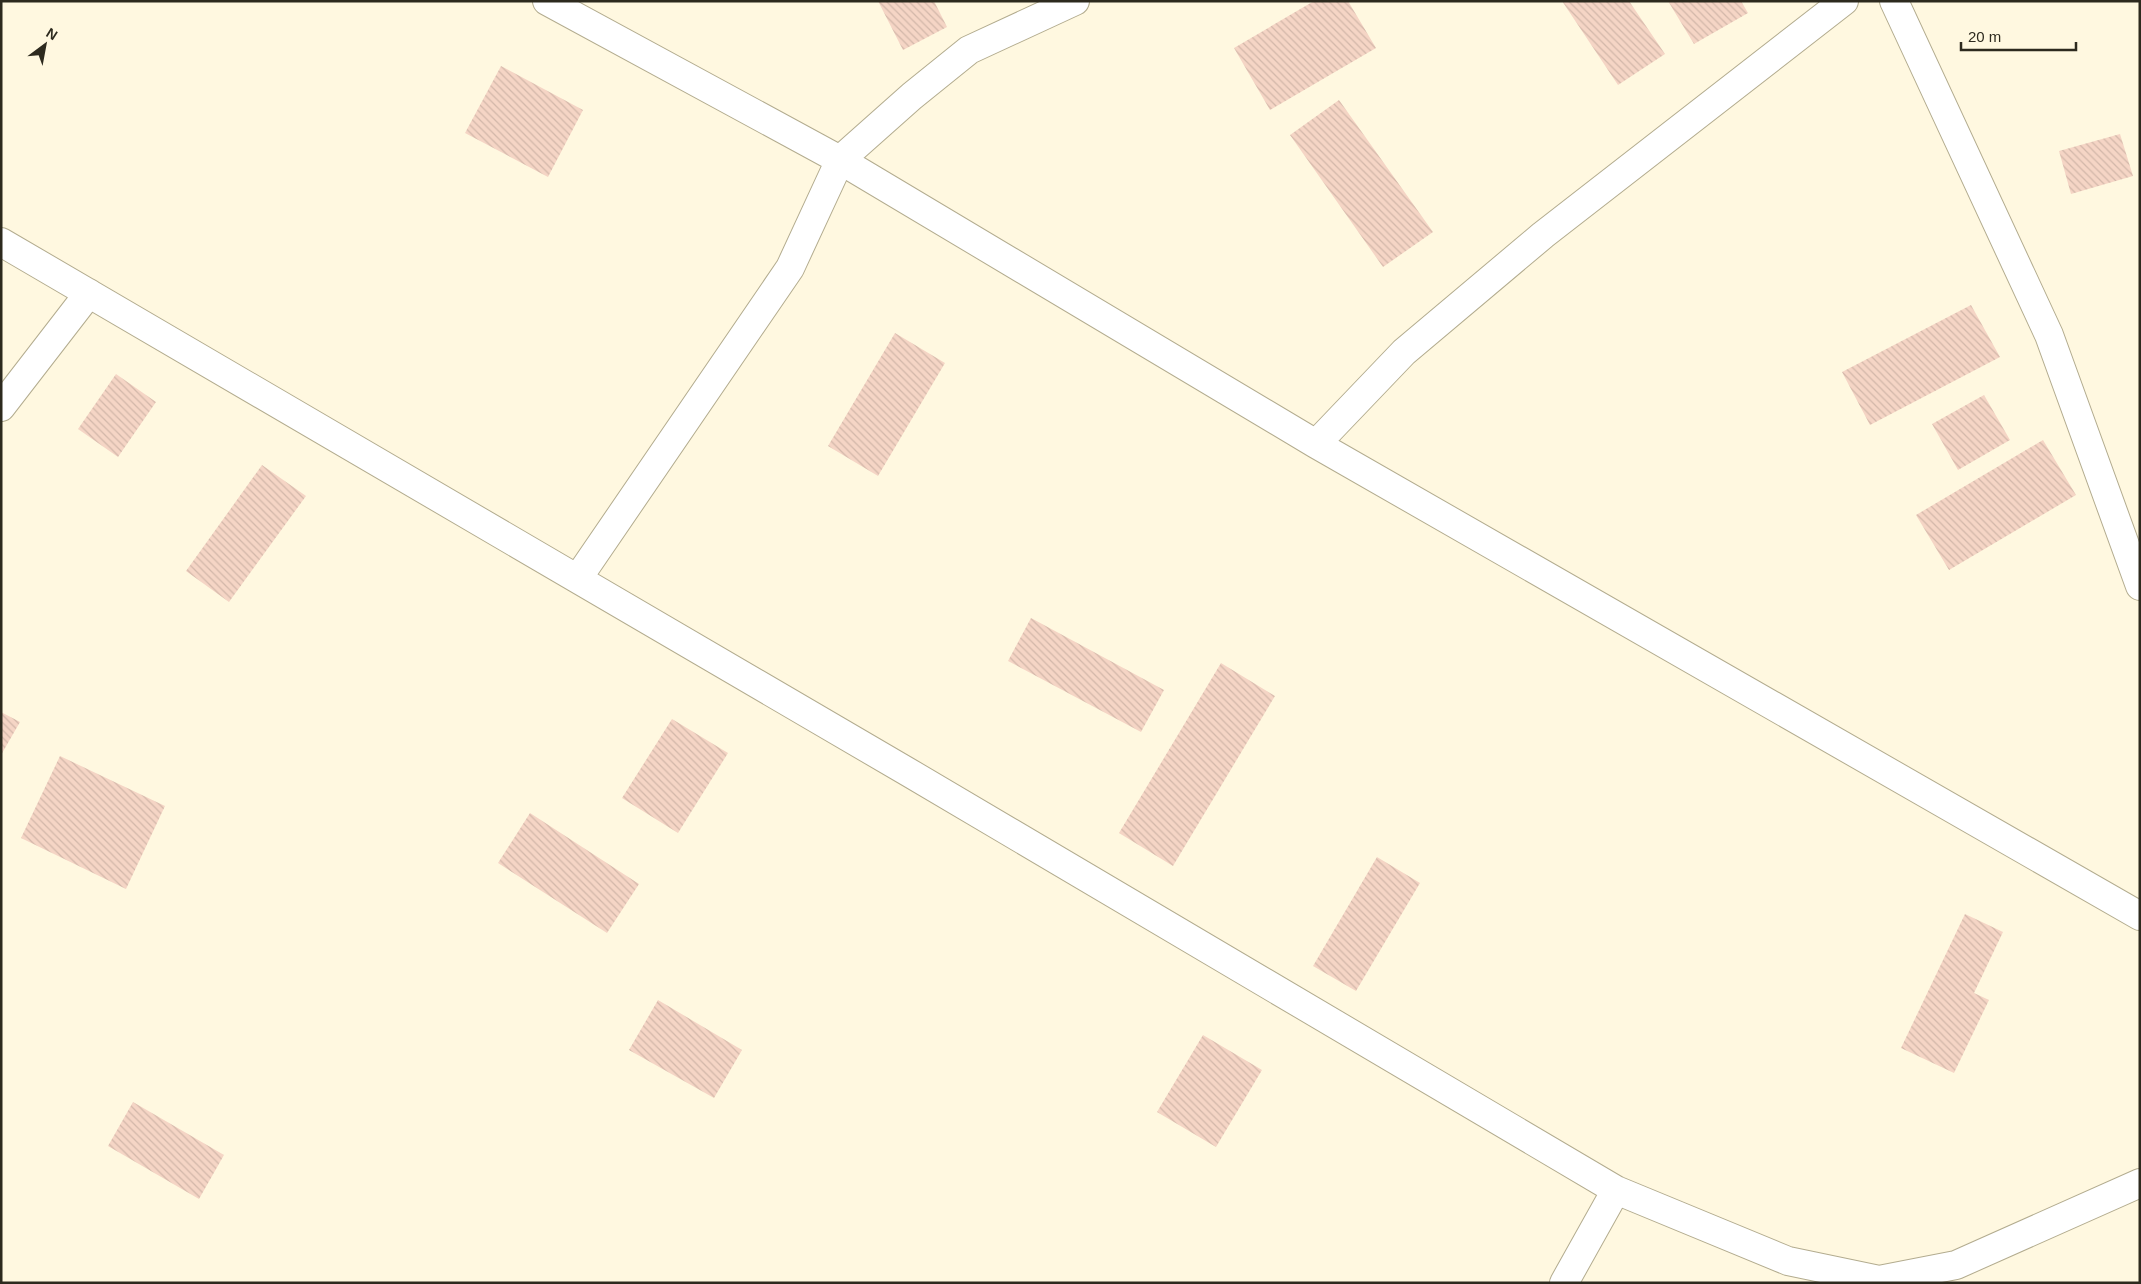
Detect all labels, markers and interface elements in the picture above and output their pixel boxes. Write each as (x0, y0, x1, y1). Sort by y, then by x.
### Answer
north arrow (20, 20, 70, 70)
scale bar (1961, 20, 2076, 52)
text: N (43, 25, 60, 43)
text: 20 m (1968, 28, 2001, 45)

